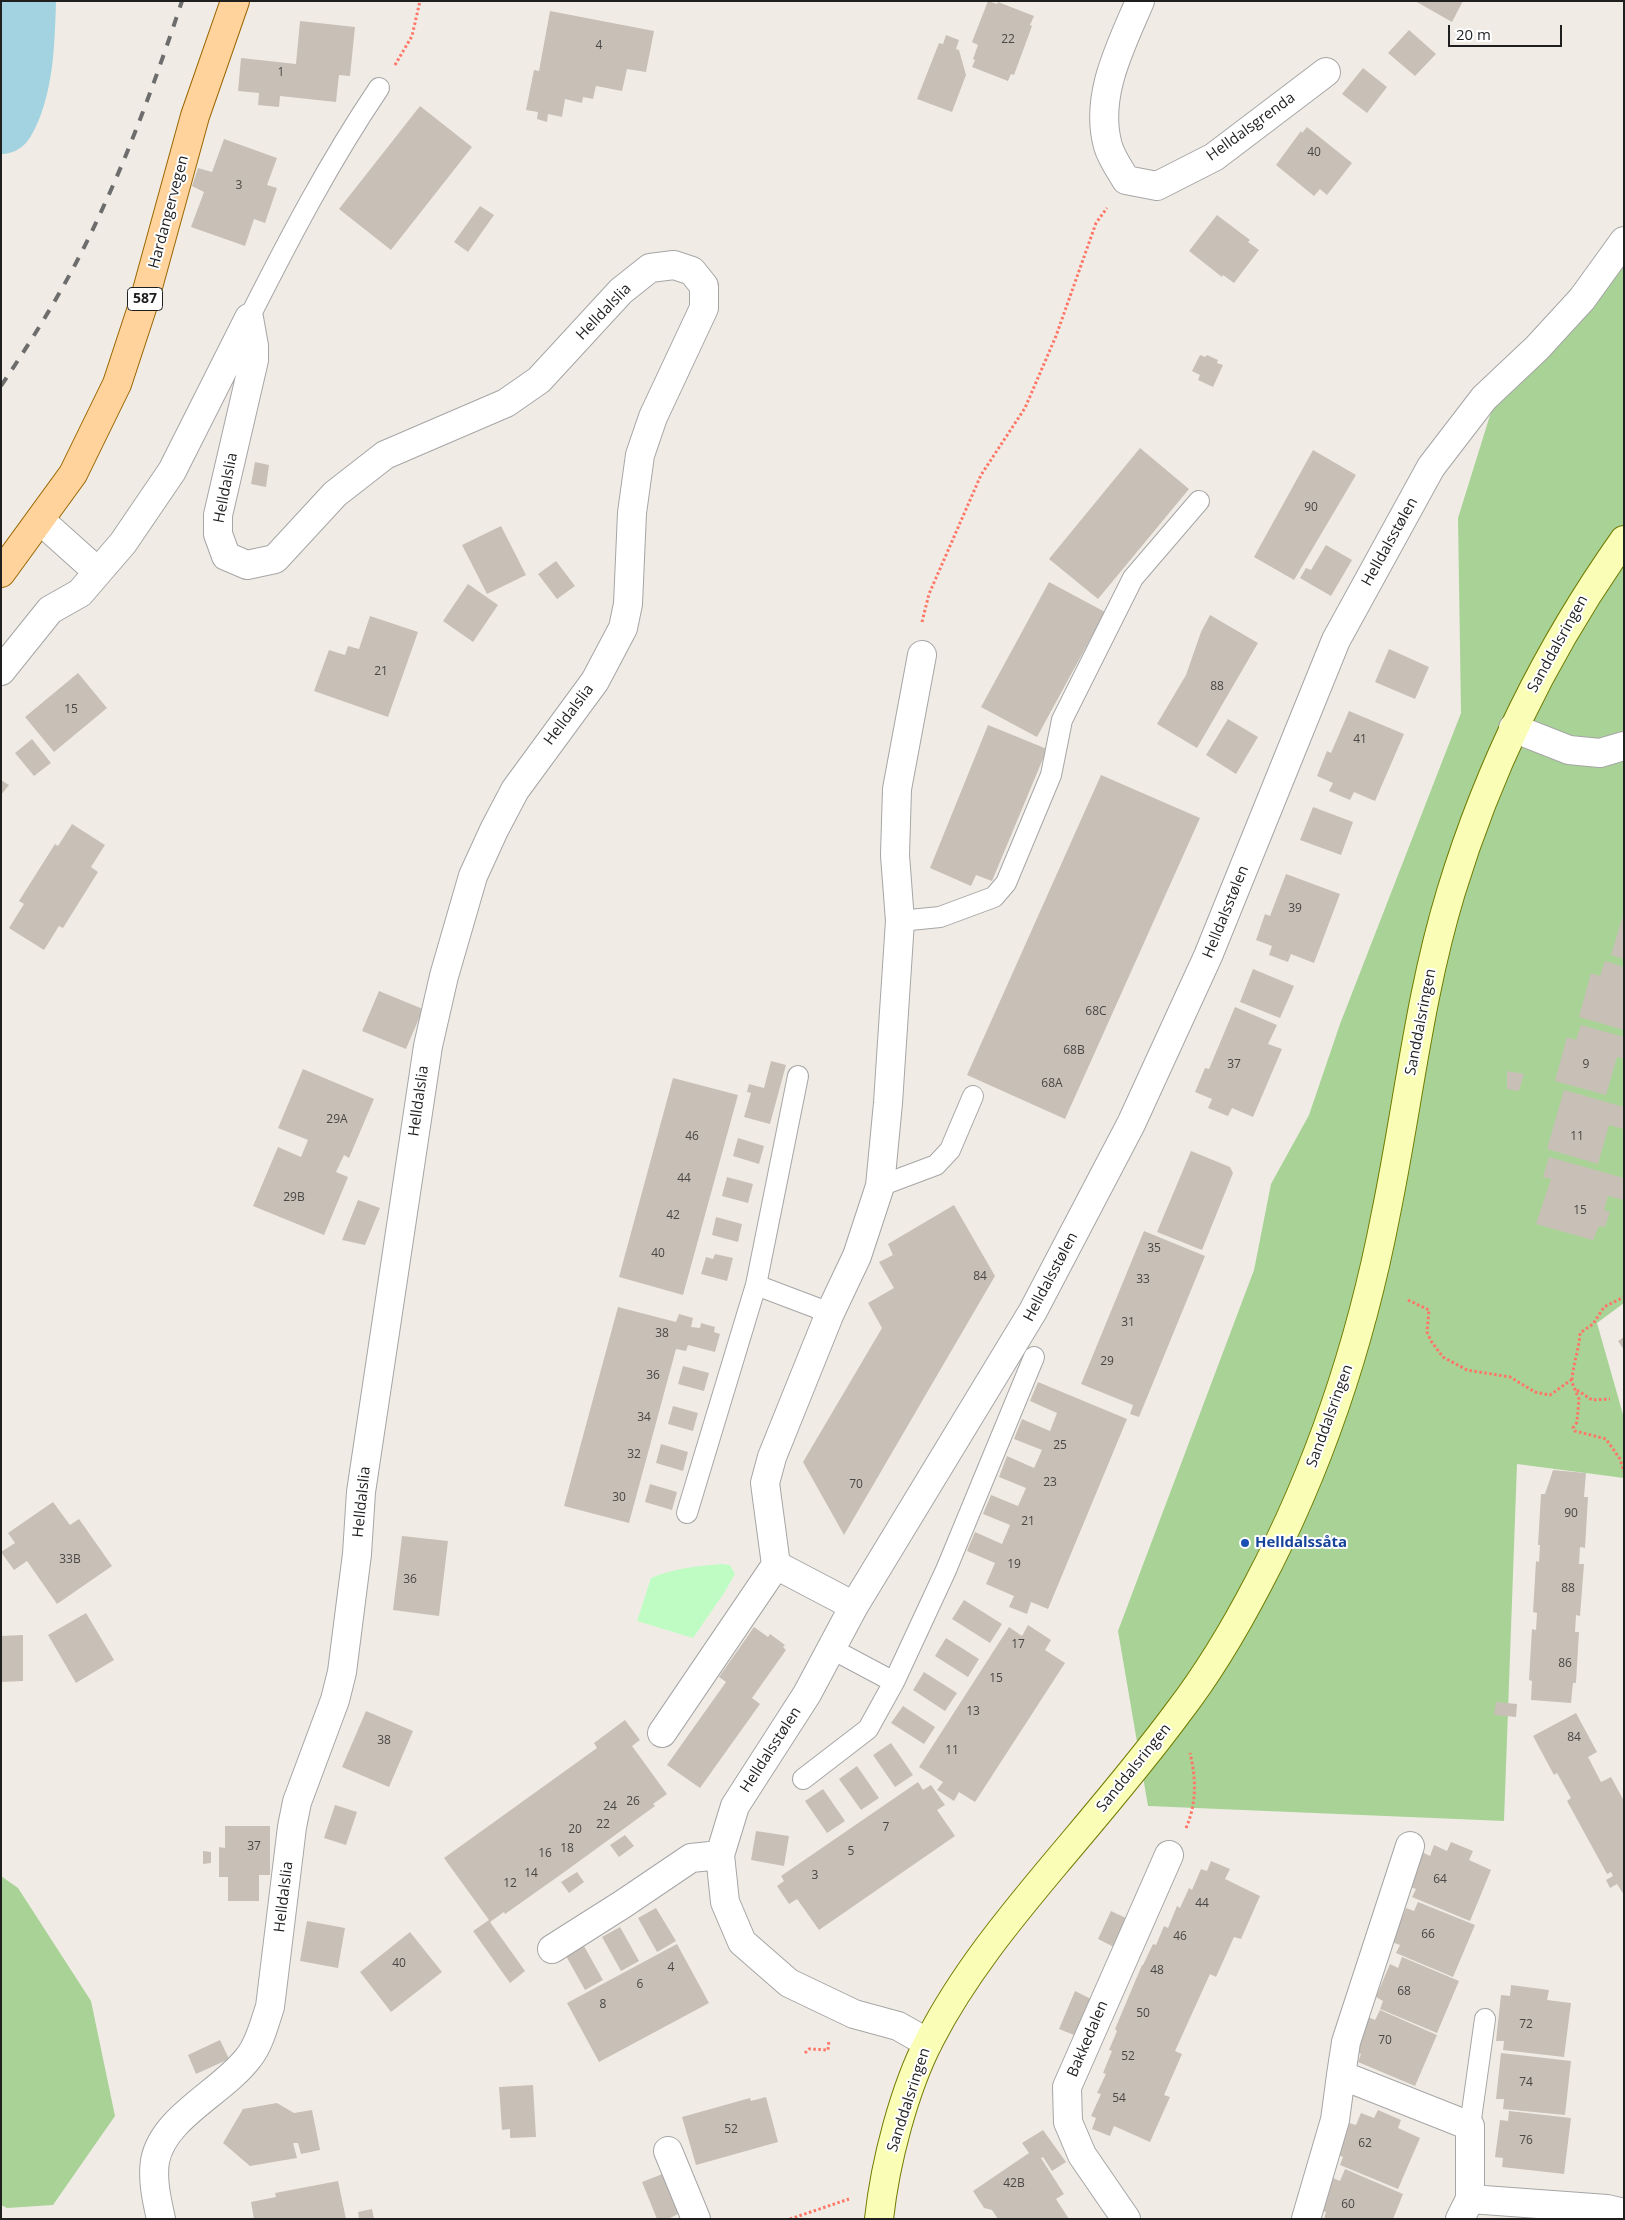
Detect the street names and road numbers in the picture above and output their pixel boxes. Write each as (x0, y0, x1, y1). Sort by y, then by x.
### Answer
street label: Helldalsgrenda (1203, 89, 1299, 165)
street label: Hardangervegen (145, 153, 193, 271)
street label: Helldalslia (573, 280, 635, 344)
road number: 587 (128, 288, 162, 310)
street label: Helldalslia (210, 451, 242, 525)
street label: Helldalsstølen (1358, 495, 1422, 589)
street label: Sanddalsringen (1524, 592, 1592, 696)
street label: Helldalslia (540, 681, 598, 749)
street label: Helldalsstølen (1199, 863, 1253, 961)
street label: Sanddalsringen (1402, 967, 1440, 1077)
street label: Helldalslia (405, 1064, 433, 1138)
street label: Helldalsstølen (1020, 1229, 1082, 1325)
street label: Sanddalsringen (1303, 1362, 1357, 1470)
street label: Helldalslia (349, 1466, 375, 1538)
street label: Helldalsstølen (737, 1704, 805, 1796)
street label: Sanddalsringen (1093, 1720, 1175, 1816)
street label: Helldalslia (271, 1860, 297, 1934)
street label: Bakkedalen (1064, 1998, 1112, 2080)
street label: Sanddalsringen (884, 2046, 934, 2154)

